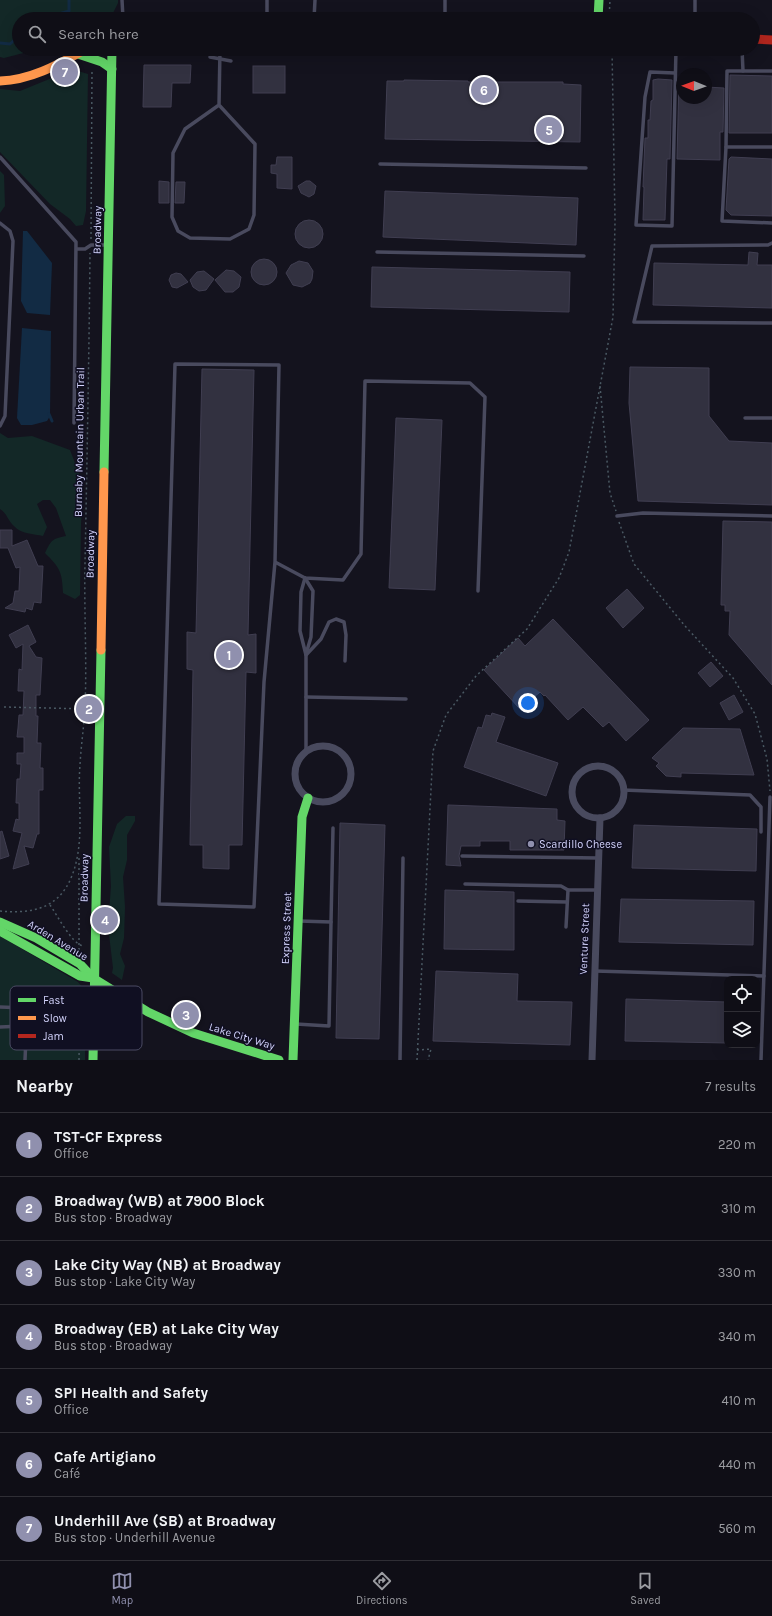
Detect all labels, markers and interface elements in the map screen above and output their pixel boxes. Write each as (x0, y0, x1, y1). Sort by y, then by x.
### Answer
search box (12, 12, 760, 56)
icon: search (26, 23, 48, 45)
text: Search here (58, 25, 139, 43)
pin: 7 (52, 57, 78, 87)
north arrow (676, 68, 712, 104)
pin: 6 (471, 75, 497, 105)
pin: 5 (536, 115, 562, 145)
street label: Broadway (91, 206, 104, 254)
street label: Burnaby Mountain Urban Trail (72, 367, 87, 517)
street label: Broadway (84, 530, 97, 578)
pin: 1 (216, 640, 242, 670)
your location (518, 693, 538, 713)
pin: 2 (76, 694, 102, 724)
place label: Scardillo Cheese (539, 838, 622, 851)
marker: Scardillo Cheese (526, 839, 536, 849)
street label: Broadway (78, 854, 91, 902)
street label: Express Street (279, 892, 294, 964)
street label: Venture Street (577, 903, 592, 975)
pin: 4 (92, 905, 118, 935)
street label: Arden Avenue (25, 917, 90, 964)
map controls (724, 976, 760, 1048)
button: locate (724, 976, 760, 1012)
legend (10, 986, 142, 1050)
text: Fast (43, 994, 64, 1007)
pin: 3 (173, 1000, 199, 1030)
text: Slow (43, 1012, 67, 1025)
button: layers (724, 1012, 760, 1048)
street label: Lake City Way (207, 1020, 276, 1053)
text: Jam (43, 1030, 64, 1043)
text: Nearby (16, 1076, 73, 1096)
text: 7 results (705, 1079, 756, 1094)
text: TST-CF Express (54, 1128, 163, 1146)
text: 1 (27, 1137, 31, 1152)
text: 220 m (718, 1137, 756, 1152)
text: Office (54, 1146, 89, 1161)
text: Broadway (WB) at 7900 Block (54, 1192, 265, 1210)
text: 2 (25, 1201, 33, 1216)
text: 310 m (721, 1201, 756, 1216)
text: Bus stop · Broadway (54, 1210, 172, 1225)
text: Lake City Way (NB) at Broadway (54, 1256, 281, 1274)
text: 3 (25, 1265, 33, 1280)
text: 330 m (718, 1265, 756, 1280)
text: Bus stop · Lake City Way (54, 1274, 195, 1289)
text: Broadway (EB) at Lake City Way (54, 1320, 279, 1338)
text: 4 (25, 1329, 33, 1344)
text: 340 m (718, 1329, 756, 1344)
text: Bus stop · Broadway (54, 1338, 172, 1353)
text: SPI Health and Safety (54, 1384, 208, 1402)
text: 5 (25, 1393, 33, 1408)
text: 410 m (721, 1393, 756, 1408)
text: Office (54, 1402, 89, 1417)
text: Cafe Artigiano (54, 1448, 156, 1466)
text: 6 (25, 1457, 33, 1472)
text: 440 m (719, 1457, 756, 1472)
text: Café (54, 1466, 80, 1481)
text: Underhill Ave (SB) at Broadway (54, 1512, 276, 1530)
text: 7 (26, 1521, 32, 1536)
text: 560 m (718, 1521, 756, 1536)
text: Bus stop · Underhill Avenue (54, 1530, 215, 1545)
tab: Map (111, 1570, 133, 1607)
tab: Directions (356, 1570, 408, 1607)
tab: Saved (630, 1570, 661, 1607)

